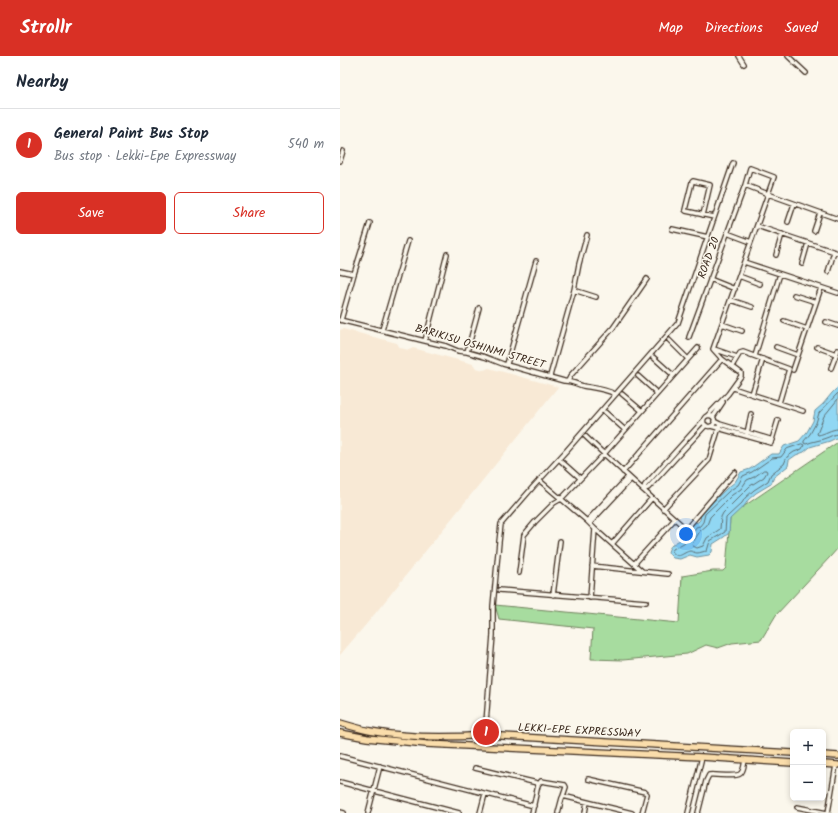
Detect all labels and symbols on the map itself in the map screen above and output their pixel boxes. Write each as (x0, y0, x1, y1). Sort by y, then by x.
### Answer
street label: ROAD 20 (693, 234, 725, 281)
street label: BARIKISU OSHINMI STREET (413, 320, 548, 374)
your location (676, 524, 696, 544)
pin: 1 (473, 717, 499, 747)
street label: LEKKI-EPE EXPRESSWAY (517, 719, 641, 743)

